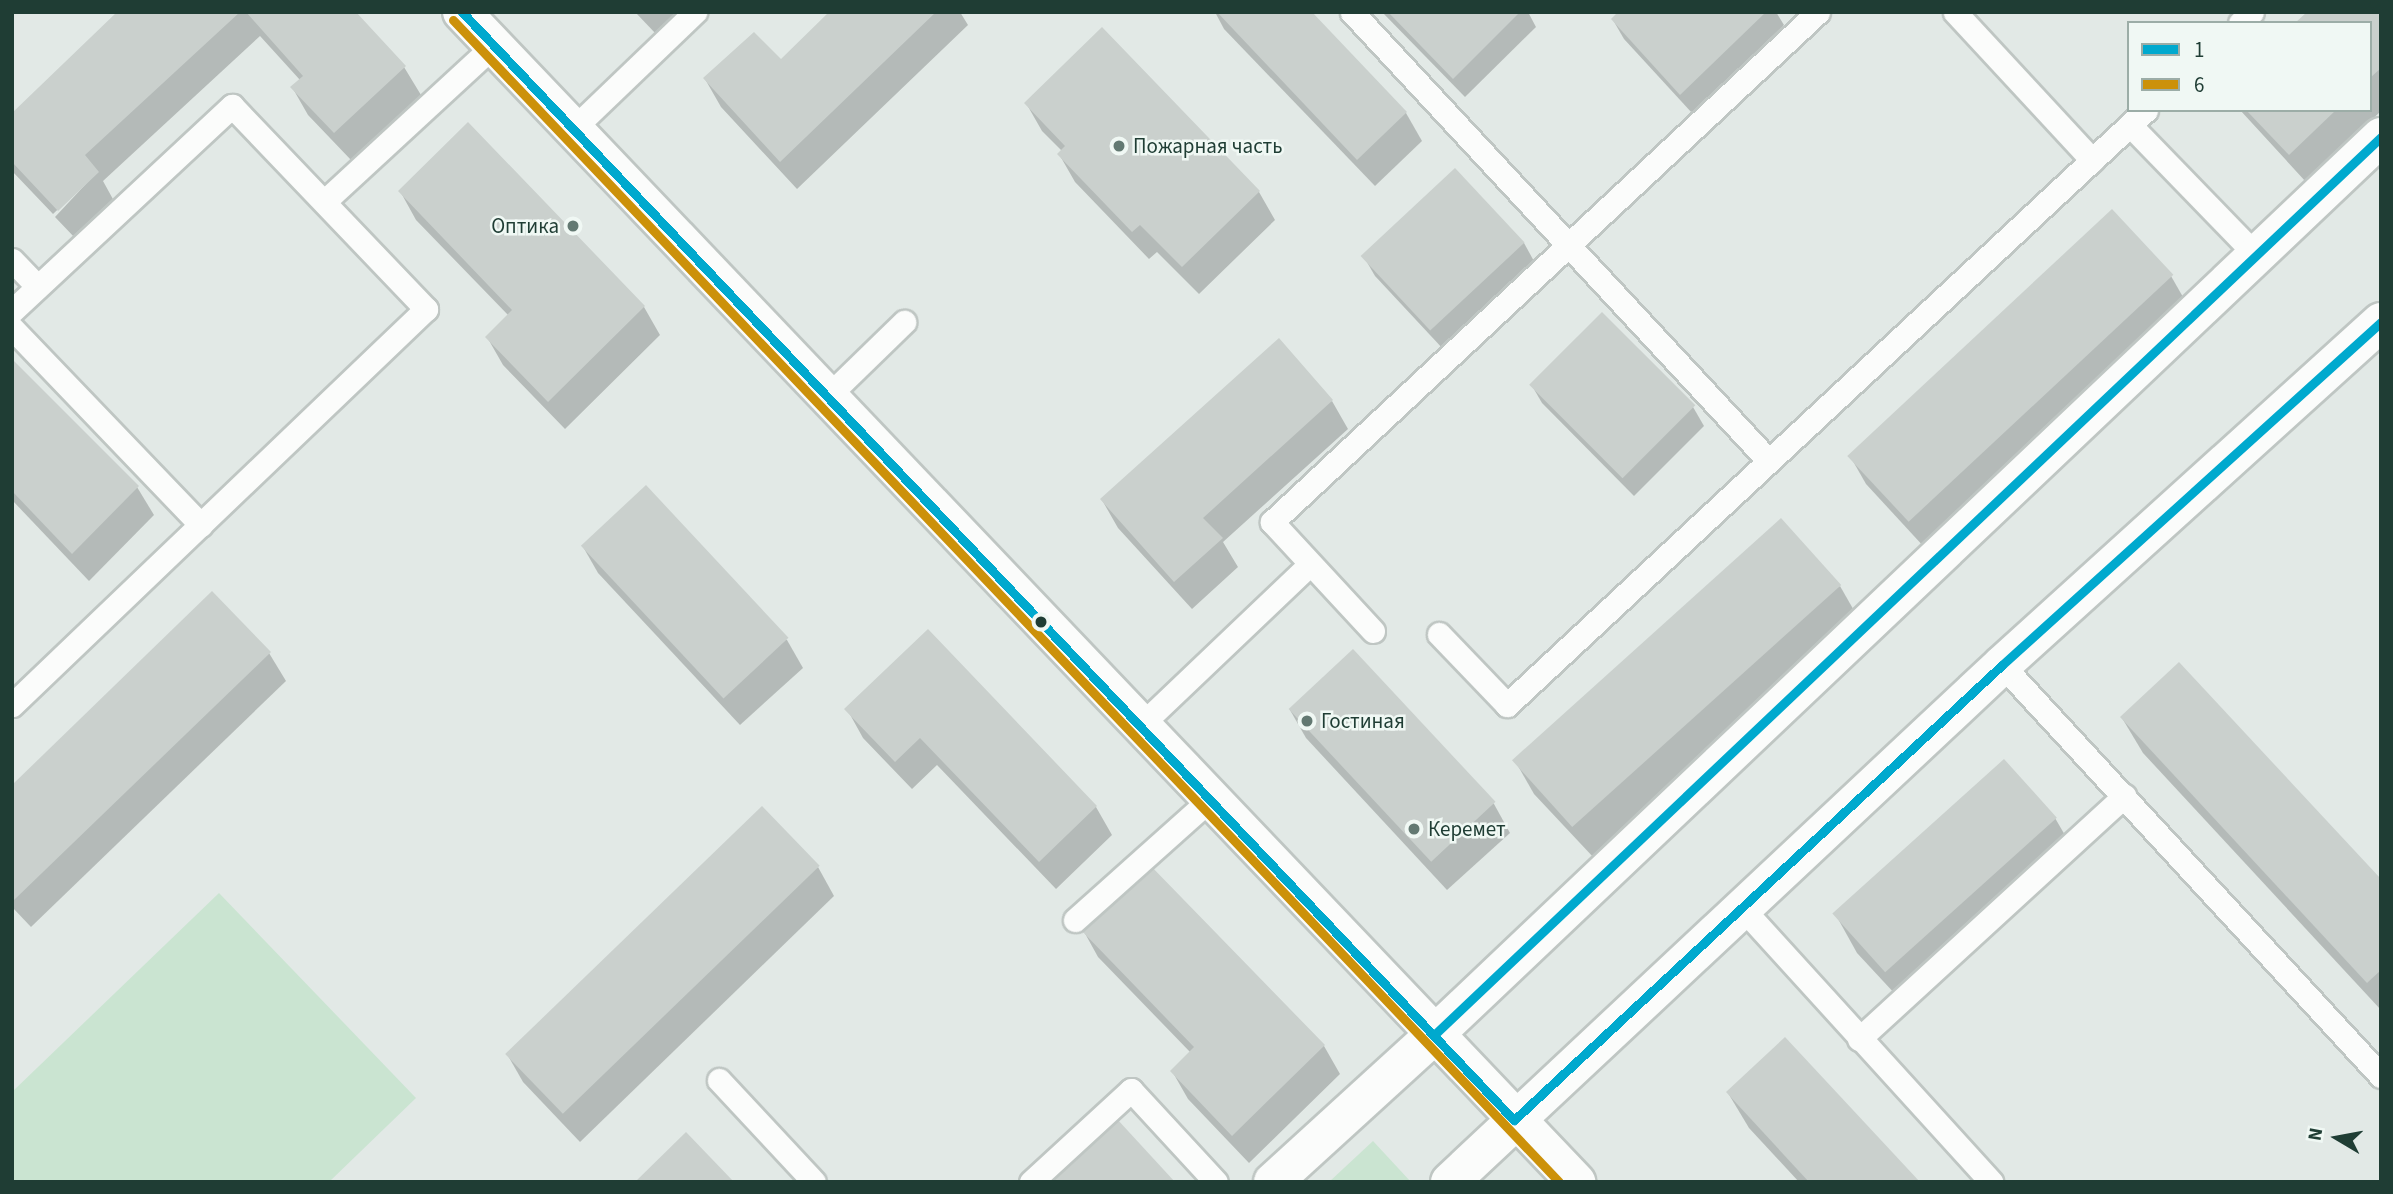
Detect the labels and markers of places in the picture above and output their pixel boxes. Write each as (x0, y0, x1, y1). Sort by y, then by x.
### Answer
place label: Пожарная часть (1133, 133, 1282, 159)
marker: Пожарная часть (1111, 138, 1127, 154)
place label: Оптика (491, 213, 559, 239)
marker: Оптика (565, 218, 581, 234)
unlabelled marker (1034, 615, 1048, 629)
place label: Гостиная (1321, 708, 1405, 734)
marker: Гостиная (1299, 713, 1315, 729)
place label: Керемет (1428, 816, 1506, 842)
marker: Керемет (1406, 821, 1422, 837)

